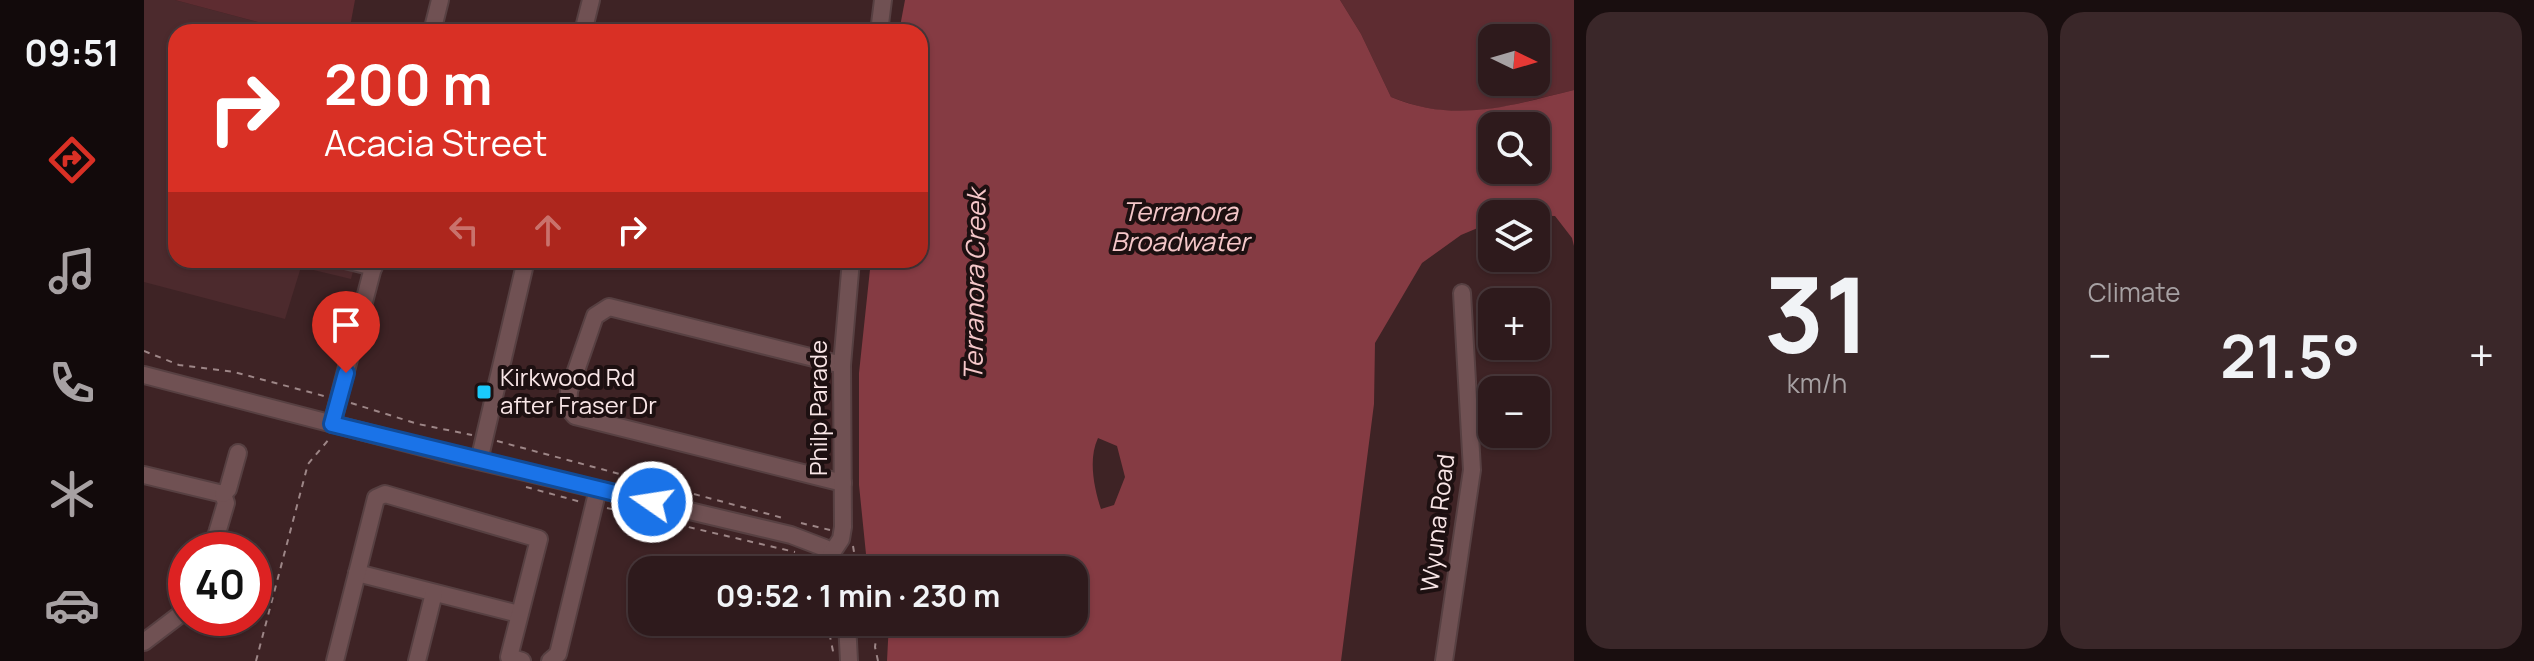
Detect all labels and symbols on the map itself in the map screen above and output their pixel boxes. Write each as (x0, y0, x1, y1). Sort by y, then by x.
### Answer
north arrow (1478, 24, 1550, 96)
water label: Terranora Creek (954, 185, 994, 381)
water label: Terranora Broadwater (1111, 193, 1253, 259)
pin (312, 291, 380, 373)
street label: Philp Parade (801, 340, 834, 476)
place label: Kirkwood Rd after Fraser Dr (500, 360, 657, 421)
marker: Kirkwood Rd after Fraser Dr (475, 383, 493, 401)
street label: Wyuna Road (1412, 452, 1461, 594)
position arrow (610, 460, 694, 544)
speed limit sign: 40 (168, 532, 272, 636)

